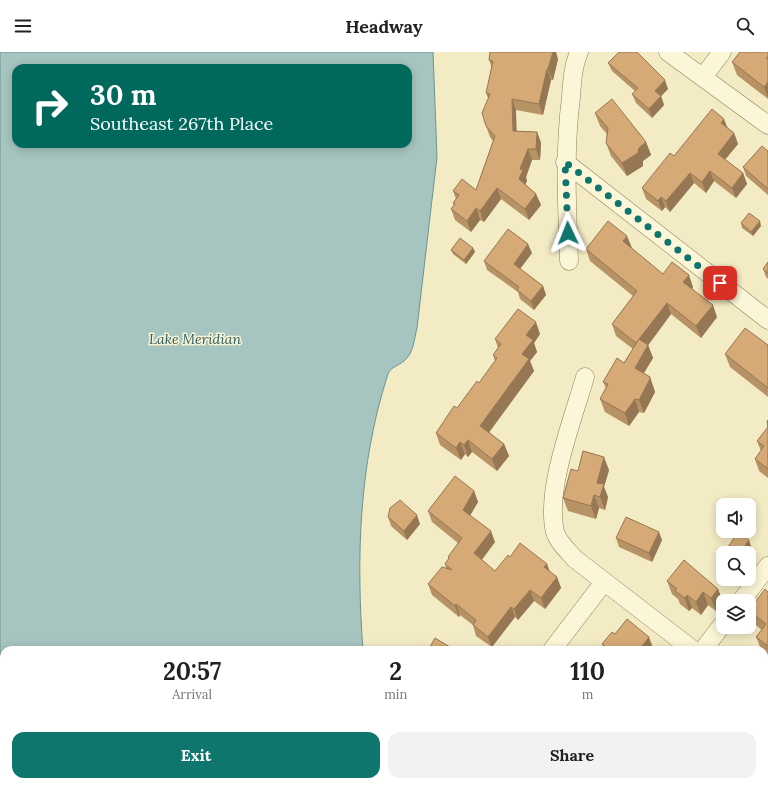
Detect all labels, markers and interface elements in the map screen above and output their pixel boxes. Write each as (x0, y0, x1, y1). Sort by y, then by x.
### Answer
icon: menu (12, 15, 34, 37)
text: Headway (345, 15, 423, 38)
icon: search (734, 15, 756, 37)
text: 30 m (90, 77, 157, 113)
icon: right (24, 80, 76, 132)
text: Southeast 267th Place (90, 112, 273, 135)
position arrow (547, 212, 589, 254)
pin (703, 266, 737, 300)
icon: arrive (709, 272, 731, 294)
water label: Lake Meridian (149, 330, 241, 348)
map controls (716, 498, 756, 634)
button: sound (716, 498, 756, 538)
button: search (716, 546, 756, 586)
button: layers (716, 594, 756, 634)
text: 20:57 (163, 656, 221, 687)
text: 2 (389, 656, 402, 687)
text: 110 (570, 656, 605, 687)
text: Arrival (172, 686, 212, 703)
text: min (384, 686, 407, 703)
text: m (582, 686, 593, 703)
button: Exit (12, 732, 380, 778)
button: Share (388, 732, 756, 778)

